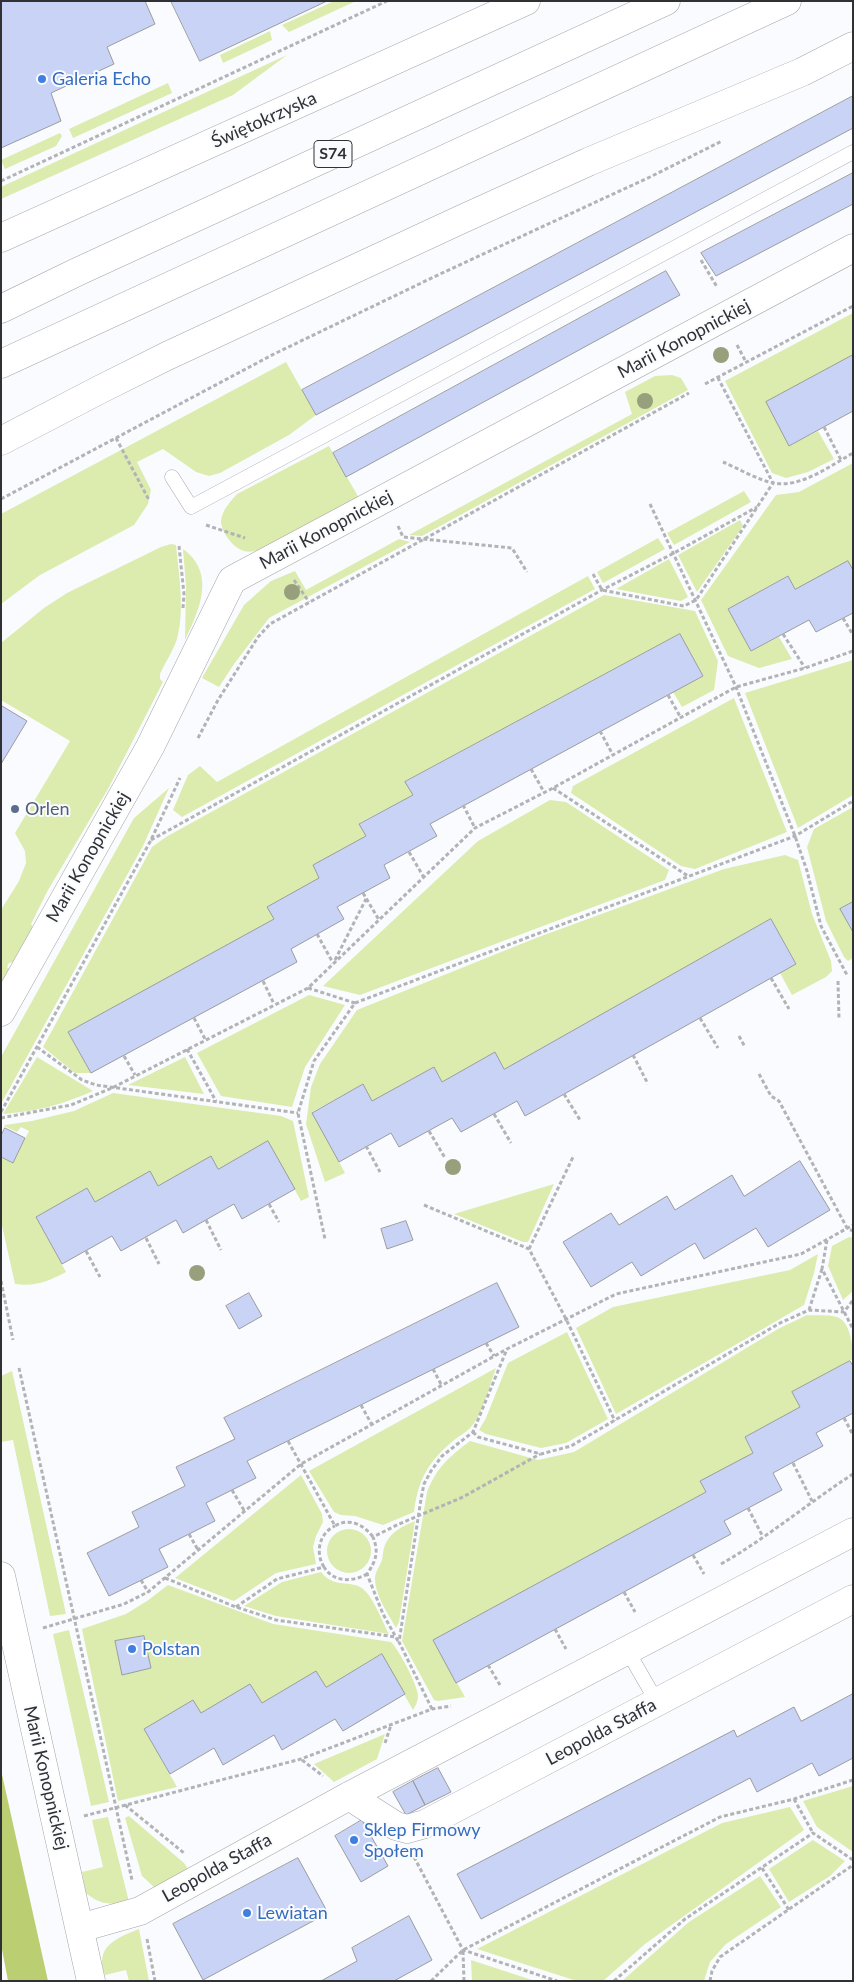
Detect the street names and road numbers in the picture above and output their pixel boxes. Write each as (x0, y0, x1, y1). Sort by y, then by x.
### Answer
street label: Świętokrzyska (208, 87, 320, 153)
road number: S74 (314, 140, 352, 168)
street label: Marii Konopnickiej (614, 295, 754, 383)
street label: Marii Konopnickiej (256, 486, 396, 574)
street label: Marii Konopnickiej (42, 788, 134, 926)
street label: Leopolda Staffa (542, 1694, 660, 1770)
street label: Marii Konopnickiej (19, 1704, 73, 1852)
street label: Leopolda Staffa (158, 1829, 276, 1907)

